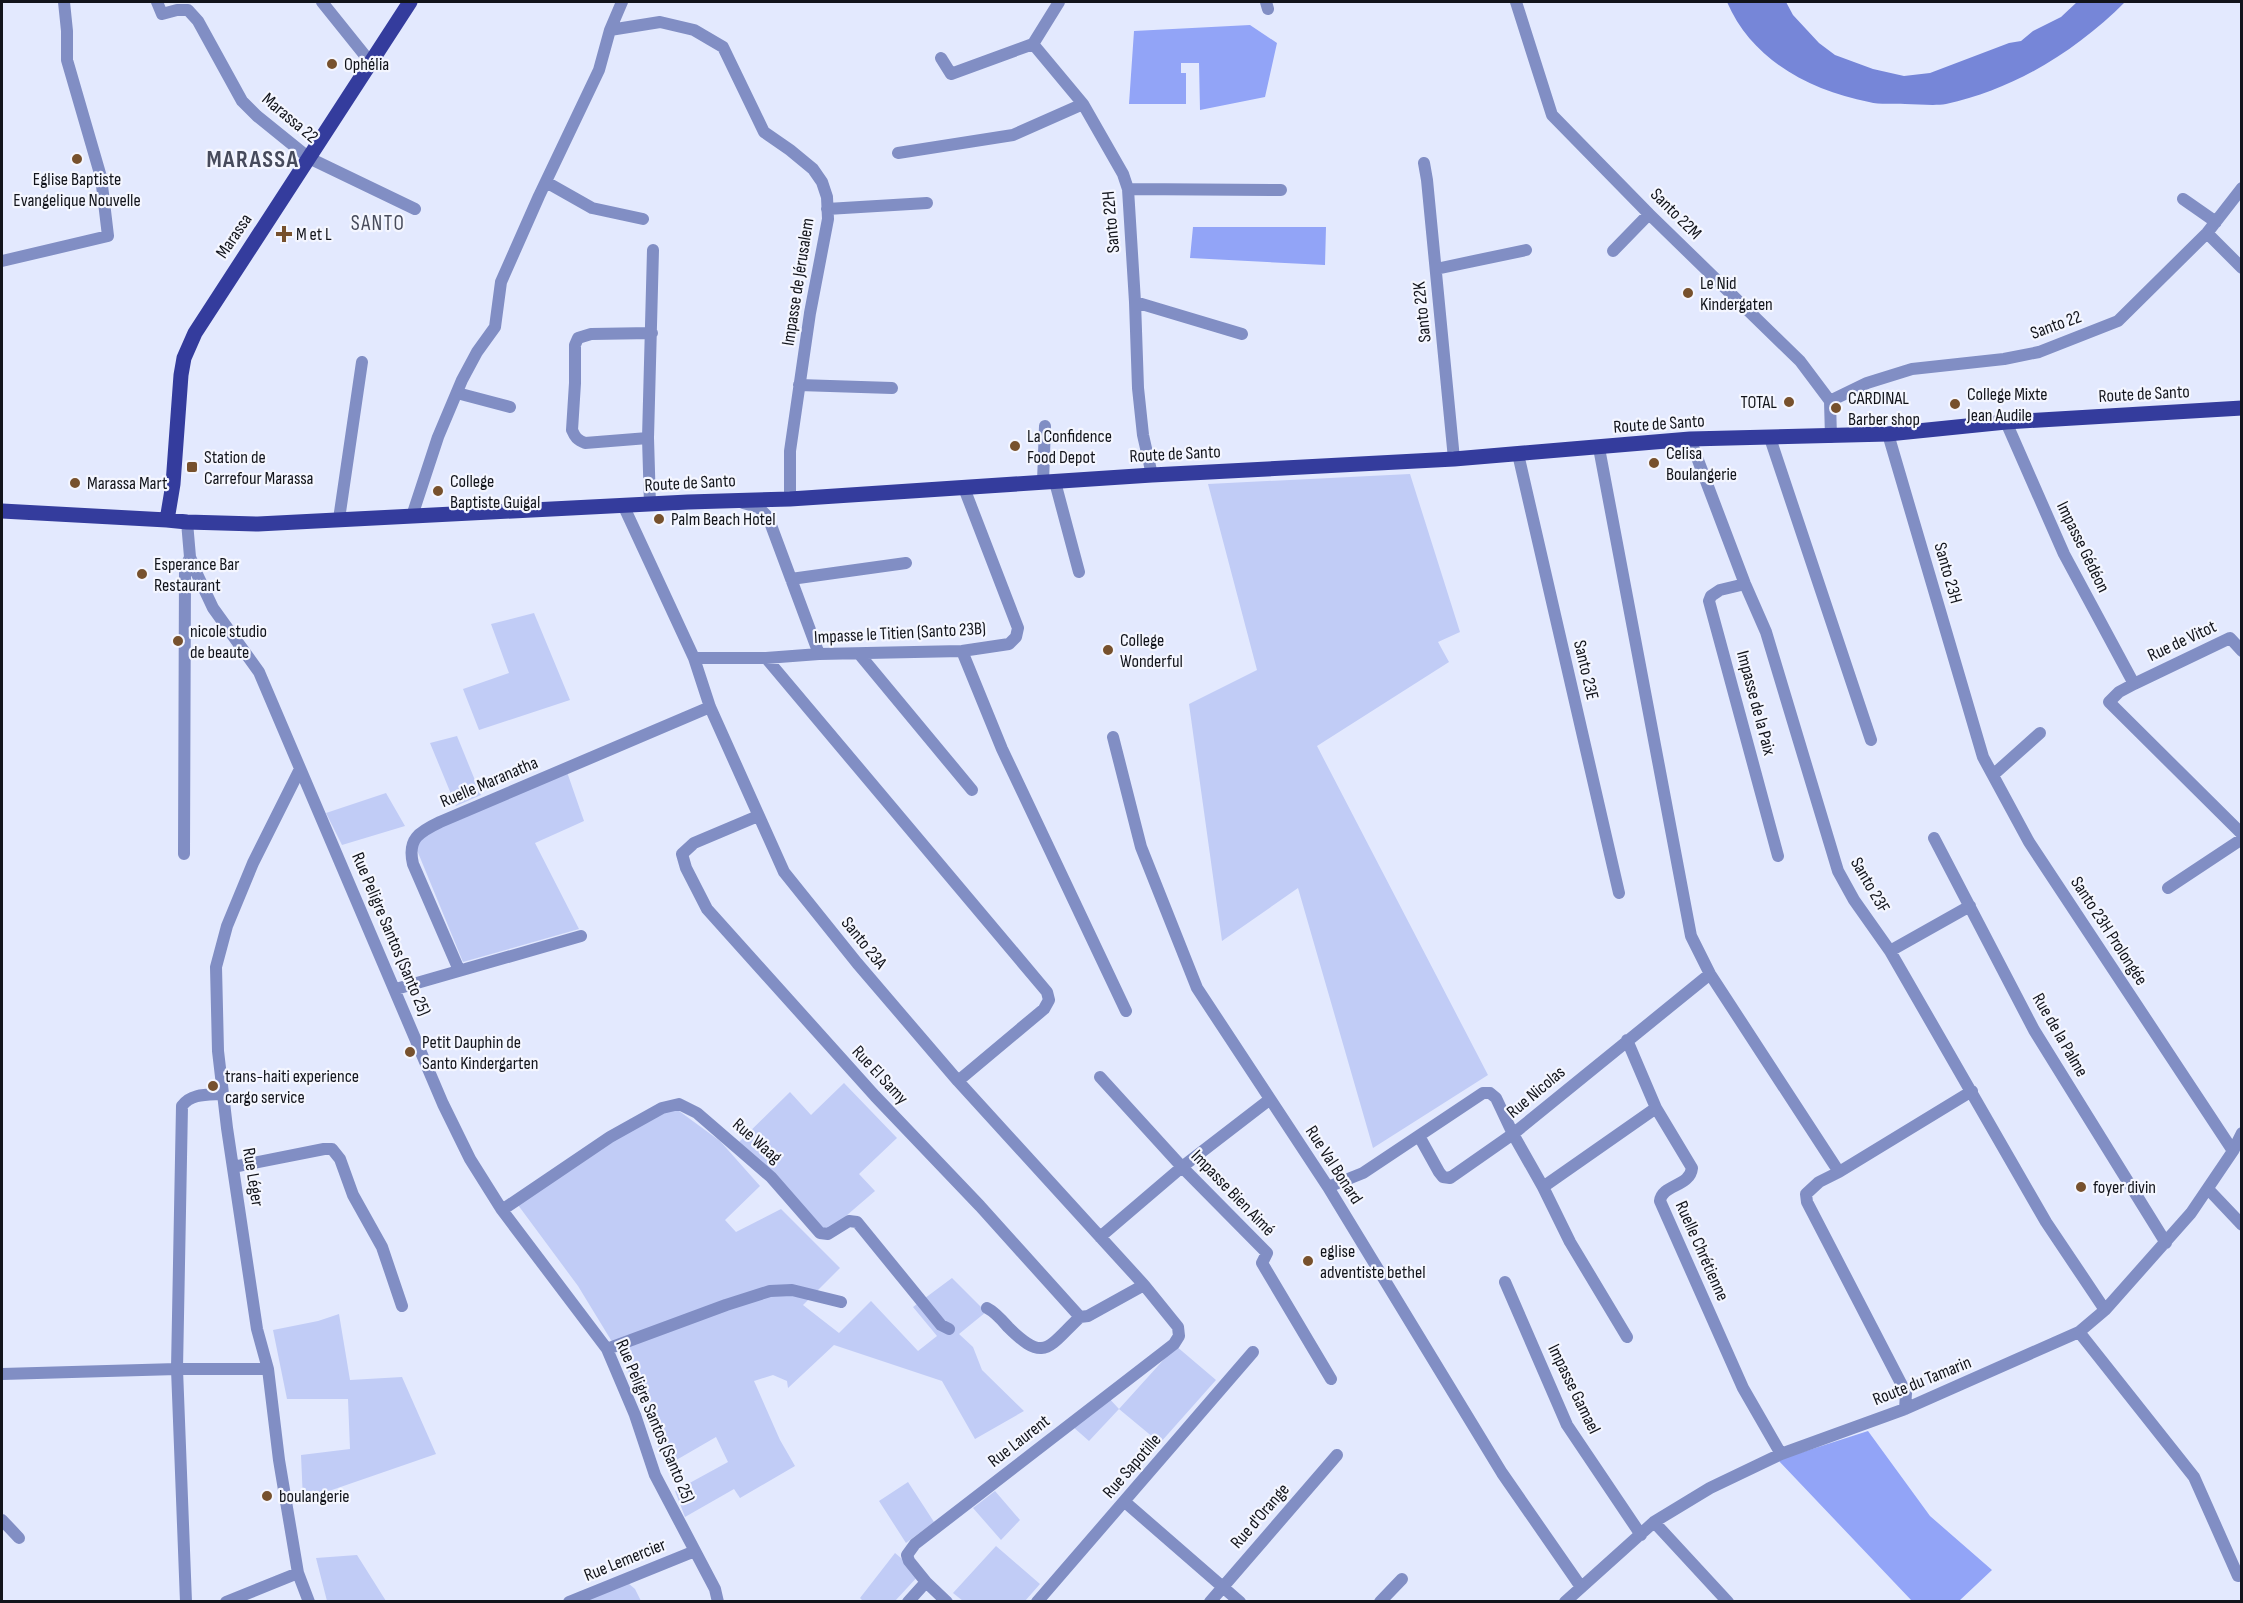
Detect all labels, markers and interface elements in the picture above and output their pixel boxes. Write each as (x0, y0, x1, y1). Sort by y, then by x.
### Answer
place label: Ophélia (344, 54, 389, 75)
marker: Ophélia (325, 57, 339, 71)
street label: Marassa 22 (258, 89, 322, 147)
district label: MARASSA (206, 145, 300, 174)
marker: Eglise Baptiste Evangelique Nouvelle (70, 152, 84, 166)
place label: Eglise Baptiste Evangelique Nouvelle (13, 169, 141, 211)
street label: Santo 22M (1646, 184, 1706, 244)
street label: Santo 22H (1098, 190, 1124, 254)
street label: Marassa (212, 210, 256, 262)
district label: SANTO (351, 211, 405, 236)
street label: Impasse de Jérusalem (778, 217, 818, 347)
place label: M et L (296, 224, 332, 245)
marker: M et L (277, 227, 291, 241)
place label: Le Nid Kindergaten (1700, 273, 1773, 315)
street label: Santo 22K (1408, 280, 1436, 344)
marker: Le Nid Kindergaten (1681, 286, 1695, 300)
street label: Santo 22 (2028, 306, 2084, 344)
street label: Route de Santo (2098, 381, 2190, 407)
place label: College Mixte Jean Audile (1966, 384, 2047, 426)
place label: CARDINAL Barber shop (1848, 388, 1920, 430)
place label: TOTAL (1740, 392, 1777, 413)
marker: TOTAL (1782, 395, 1796, 409)
marker: College Mixte Jean Audile (1948, 397, 1962, 411)
marker: CARDINAL Barber shop (1829, 401, 1843, 415)
street label: Route de Santo (1613, 410, 1705, 438)
place label: La Confidence Food Depot (1027, 426, 1112, 468)
marker: La Confidence Food Depot (1008, 439, 1022, 453)
street label: Route de Santo (1129, 441, 1221, 467)
place label: Celisa Boulangerie (1666, 443, 1737, 485)
place label: Station de Carrefour Marassa (204, 447, 314, 489)
marker: Celisa Boulangerie (1647, 456, 1661, 470)
marker: Station de Carrefour Marassa (185, 460, 199, 474)
street label: Route de Santo (644, 470, 736, 496)
place label: College Baptiste Guigal (450, 471, 540, 513)
place label: Marassa Mart (87, 473, 168, 494)
marker: Marassa Mart (68, 476, 82, 490)
marker: College Baptiste Guigal (431, 484, 445, 498)
street label: Impasse Gédéon (2052, 498, 2114, 596)
place label: Palm Beach Hotel (671, 509, 776, 530)
marker: Palm Beach Hotel (652, 512, 666, 526)
street label: Santo 23H (1929, 540, 1967, 606)
place label: Esperance Bar Restaurant (154, 554, 239, 596)
marker: Esperance Bar Restaurant (135, 567, 149, 581)
street label: Rue de Vitot (2144, 616, 2220, 666)
street label: Impasse le Titien (Santo 23B) (814, 618, 986, 648)
place label: nicole studio de beaute (190, 621, 267, 663)
place label: College Wonderful (1120, 630, 1183, 672)
marker: nicole studio de beaute (171, 634, 185, 648)
street label: Santo 23E (1569, 638, 1603, 702)
marker: College Wonderful (1101, 643, 1115, 657)
street label: Impasse de la Paix (1732, 648, 1780, 758)
street label: Ruelle Maranatha (437, 752, 541, 812)
street label: Rue Peligre Santos (Santo 25) (347, 849, 435, 1019)
street label: Santo 23F (1846, 854, 1894, 916)
street label: Santo 23H Prolongée (2066, 873, 2152, 989)
street label: Santo 23A (837, 913, 891, 973)
street label: Rue de la Palme (2028, 989, 2092, 1081)
place label: Petit Dauphin de Santo Kindergarten (422, 1032, 538, 1074)
street label: Rue El Samy (848, 1041, 912, 1109)
marker: Petit Dauphin de Santo Kindergarten (403, 1045, 417, 1059)
street label: Rue Nicolas (1503, 1062, 1569, 1122)
place label: trans-haiti experience cargo service (225, 1066, 359, 1108)
marker: trans-haiti experience cargo service (206, 1079, 220, 1093)
street label: Rue Waag (728, 1114, 786, 1168)
street label: Rue Val Bonard (1301, 1122, 1367, 1208)
street label: Rue Léger (238, 1146, 268, 1208)
street label: Impasse Bien Aimé (1187, 1146, 1279, 1240)
place label: foyer divin (2093, 1177, 2156, 1198)
marker: foyer divin (2074, 1180, 2088, 1194)
street label: Ruelle Chrétienne (1671, 1198, 1733, 1304)
place label: eglise adventiste bethel (1320, 1241, 1426, 1283)
marker: eglise adventiste bethel (1301, 1254, 1315, 1268)
street label: Rue Peligre Santos (Santo 25) (611, 1336, 699, 1506)
street label: Impasse Gamael (1543, 1341, 1605, 1437)
street label: Route du Tamarin (1870, 1352, 1974, 1410)
street label: Rue Laurent (984, 1410, 1054, 1472)
street label: Rue Sapotille (1098, 1430, 1166, 1502)
street label: Rue d'Orange (1226, 1479, 1294, 1553)
place label: boulangerie (279, 1486, 350, 1507)
marker: boulangerie (260, 1489, 274, 1503)
street label: Rue Lemercier (581, 1534, 669, 1586)

